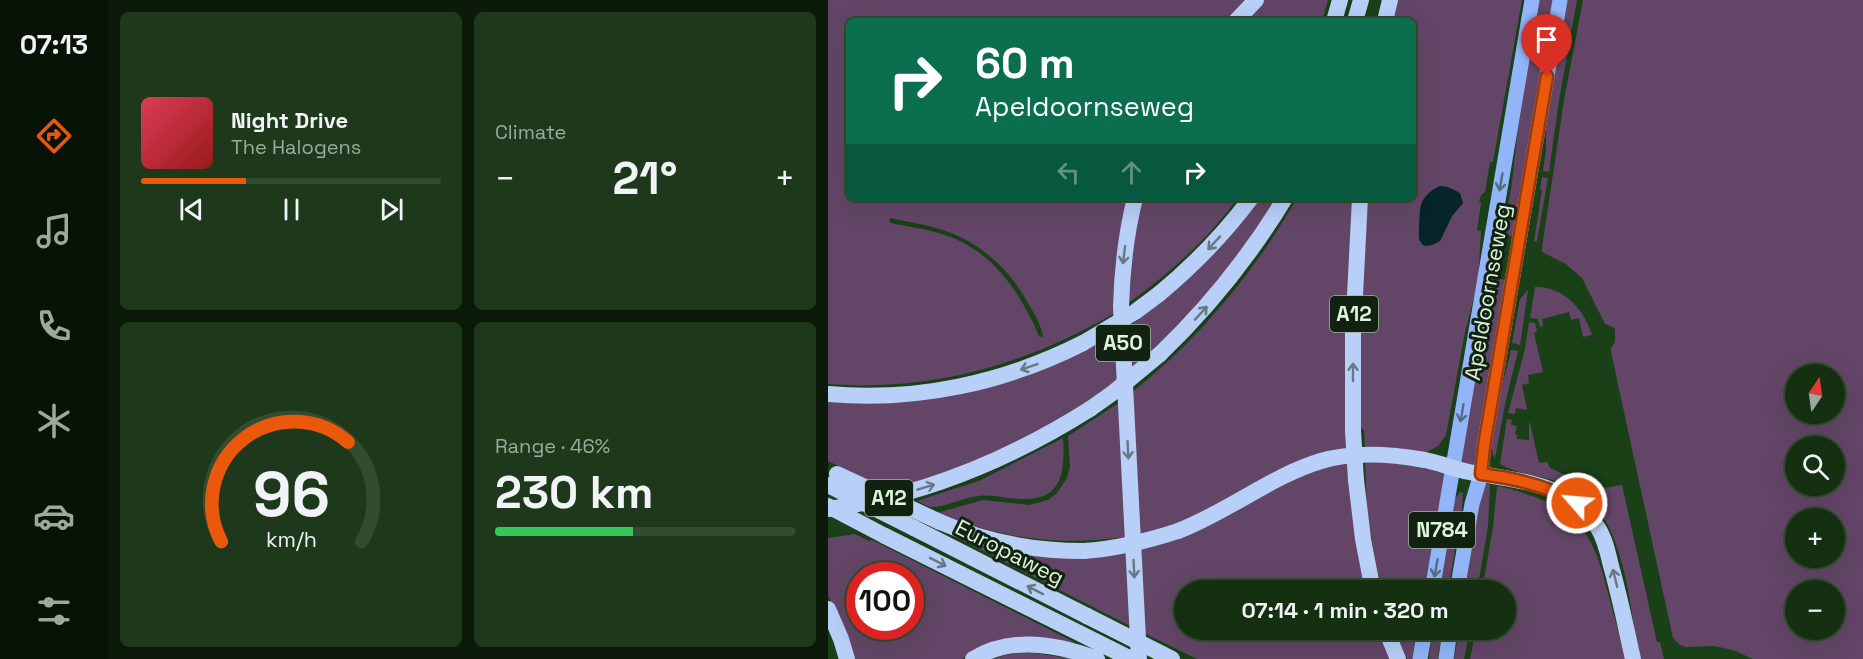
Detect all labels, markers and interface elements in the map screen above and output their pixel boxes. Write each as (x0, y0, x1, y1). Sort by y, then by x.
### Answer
pin (1521, 14, 1572, 76)
icon: arrive (1530, 23, 1563, 56)
text: 07:13 (20, 27, 88, 62)
text: 60 m (975, 37, 1075, 90)
icon: right (876, 42, 954, 120)
text: Apeldoornseweg (975, 89, 1194, 124)
text: Night Drive (231, 106, 348, 134)
icon: directions (33, 115, 75, 157)
text: Climate (495, 119, 566, 145)
text: The Halogens (231, 134, 361, 160)
text: 21° (613, 150, 677, 207)
icon: left (1052, 156, 1085, 189)
icon: ahead (1115, 156, 1148, 189)
icon: right (1178, 156, 1211, 189)
text: − (495, 158, 515, 200)
text: + (775, 158, 795, 200)
one-way arrow (1495, 172, 1506, 191)
icon: previous (175, 193, 208, 226)
icon: pause (275, 193, 308, 226)
icon: next (375, 193, 408, 226)
street label: Apeldoornseweg (1458, 202, 1516, 382)
icon: music (33, 210, 75, 252)
one-way arrow (1207, 236, 1222, 251)
one-way arrow (1118, 245, 1129, 265)
road number: A12 (1330, 296, 1378, 332)
icon: phone (33, 305, 75, 347)
one-way arrow (1194, 305, 1208, 320)
road number: A50 (1096, 325, 1150, 361)
one-way arrow (1020, 362, 1039, 373)
one-way arrow (1347, 363, 1359, 383)
north arrow (1785, 364, 1845, 424)
map controls (1785, 364, 1845, 640)
icon: climate (33, 400, 75, 442)
one-way arrow (1456, 403, 1467, 423)
text: Range · 46% (495, 433, 610, 459)
button: search (1785, 436, 1845, 496)
one-way arrow (1123, 440, 1134, 460)
text: 96 (252, 455, 330, 534)
text: 230 km (495, 464, 654, 521)
position arrow (1545, 471, 1609, 535)
road number: A12 (865, 480, 913, 516)
one-way arrow (916, 481, 935, 492)
icon: car (33, 495, 75, 537)
button: + (1785, 508, 1845, 568)
road number: N784 (1409, 512, 1475, 548)
street label: Europaweg (951, 513, 1069, 591)
text: km/h (265, 526, 317, 553)
one-way arrow (928, 557, 946, 568)
one-way arrow (1430, 558, 1441, 577)
one-way arrow (1129, 559, 1140, 579)
speed limit sign: 100 (846, 562, 924, 640)
one-way arrow (1608, 569, 1620, 588)
button: − (1785, 580, 1845, 640)
one-way arrow (1027, 583, 1045, 595)
icon: filters (33, 590, 75, 632)
text: 07:14 · 1 min · 320 m (1241, 596, 1449, 624)

